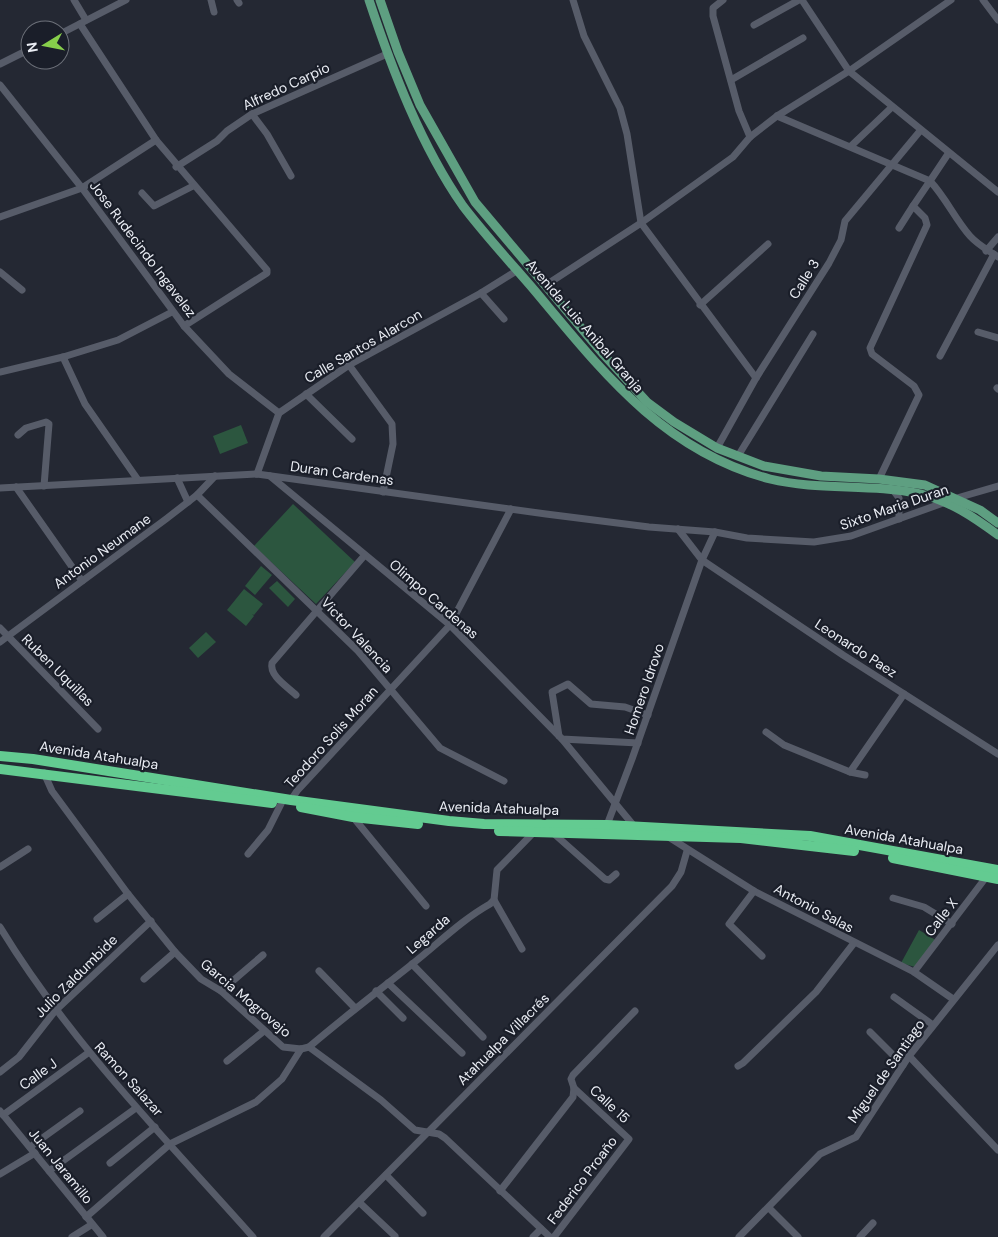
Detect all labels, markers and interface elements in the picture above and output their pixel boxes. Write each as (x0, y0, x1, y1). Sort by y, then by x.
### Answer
north arrow (20, 20, 70, 70)
text: N (22, 41, 42, 54)
street label: Alfredo Carpio (240, 58, 332, 114)
street label: Jose Rudecindo Ingavelez (86, 177, 200, 321)
street label: Avenida Luis Anibal Granja (522, 256, 648, 396)
street label: Calle 3 (785, 256, 823, 302)
street label: Calle Santos Alarcon (301, 305, 425, 387)
street label: Duran Cardenas (289, 457, 395, 489)
street label: Sixto Maria Duran (837, 480, 951, 534)
street label: Antonio Neumane (50, 510, 154, 592)
street label: Olimpo Cardenas (386, 555, 482, 643)
street label: Victor Valencia (317, 593, 397, 677)
street label: Leonardo Paez (811, 615, 901, 681)
street label: Ruben Uquillas (18, 630, 98, 710)
street label: Homero Idrovo (620, 641, 668, 737)
street label: Teodoro Solis Moran (280, 682, 382, 792)
street label: Avenida Atahualpa (38, 737, 160, 773)
street label: Avenida Atahualpa (439, 797, 559, 819)
street label: Avenida Atahualpa (843, 820, 965, 858)
street label: Antonio Salas (771, 879, 857, 937)
street label: Calle X (920, 894, 962, 940)
street label: Legarda (403, 910, 453, 958)
street label: Julio Zaldumbide (31, 931, 121, 1021)
street label: Garcia Mogrovejo (197, 955, 295, 1041)
street label: Atahualpa Villacrés (453, 989, 553, 1089)
street label: Miguel de Santiago (844, 1016, 928, 1126)
street label: Ramon Salazar (91, 1038, 167, 1120)
street label: Calle J (15, 1054, 61, 1094)
street label: Calle 15 (586, 1081, 634, 1127)
street label: Juan Jaramillo (25, 1125, 97, 1207)
street label: Federico Proaño (543, 1132, 621, 1228)

